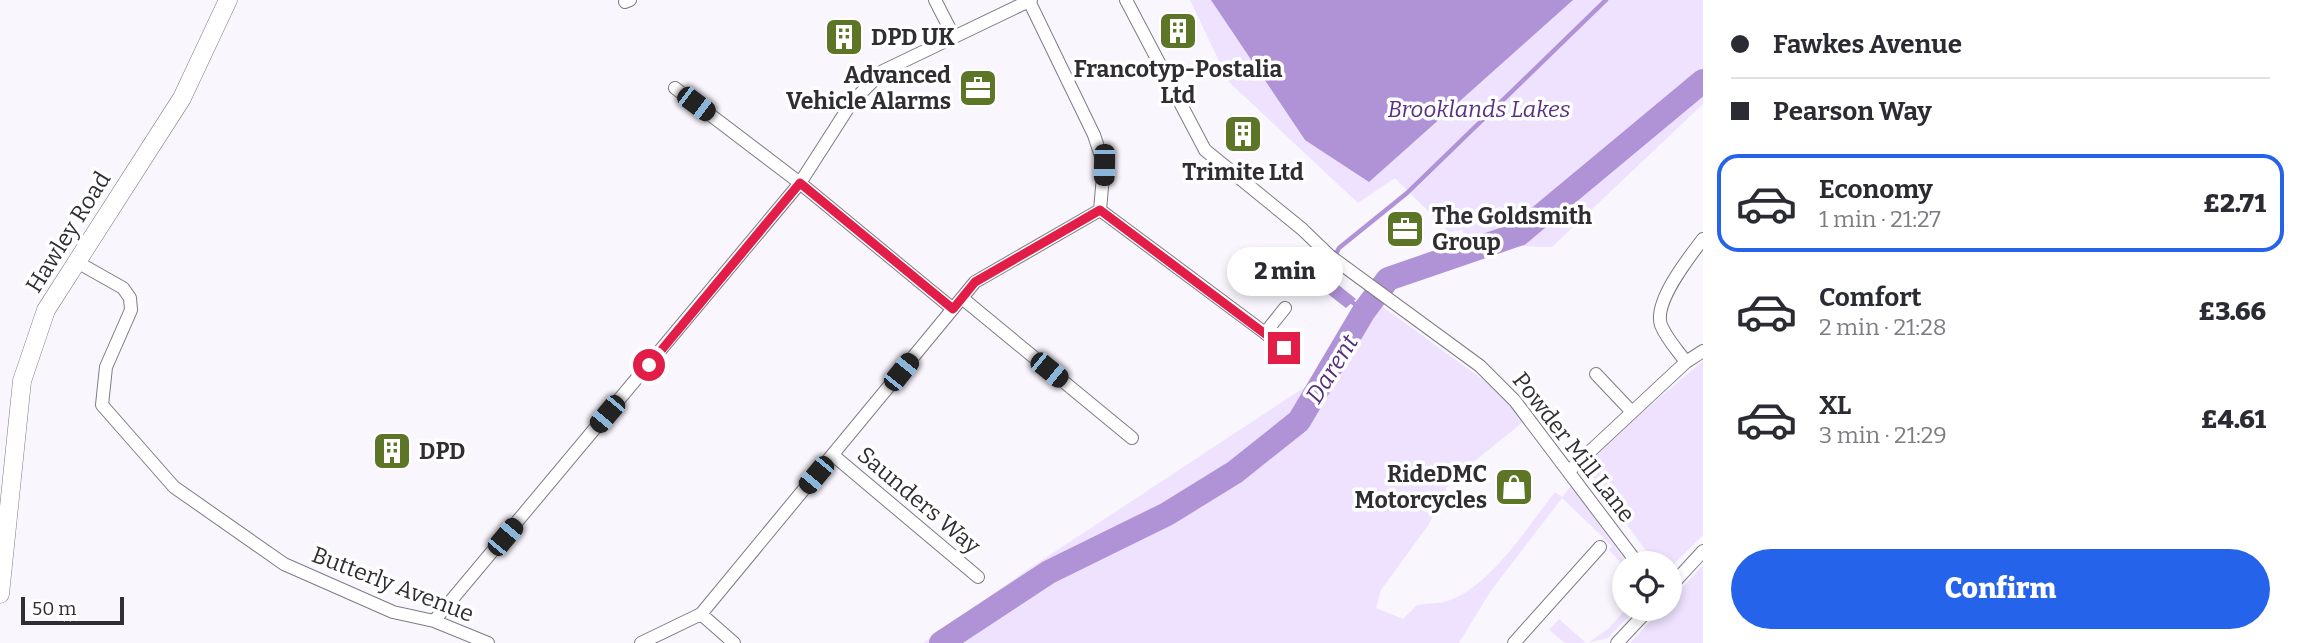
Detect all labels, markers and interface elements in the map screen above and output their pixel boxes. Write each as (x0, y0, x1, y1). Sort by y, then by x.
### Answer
building icon: Francotyp-Postalia Ltd (1157, 10, 1199, 52)
building icon: DPD UK (823, 16, 865, 58)
place label: DPD UK (871, 23, 955, 51)
text: Fawkes Avenue (1773, 29, 1962, 60)
place label: Francotyp-Postalia Ltd (1074, 55, 1282, 109)
place label: Advanced Vehicle Alarms (786, 61, 951, 115)
office icon: Advanced Vehicle Alarms (957, 67, 999, 109)
car (673, 83, 720, 125)
park label: Brooklands Lakes (1387, 95, 1571, 123)
text: Pearson Way (1773, 96, 1932, 127)
building icon: Trimite Ltd (1222, 113, 1264, 155)
car (1094, 144, 1115, 186)
place label: Trimite Ltd (1182, 158, 1304, 186)
street label: Hawley Road (20, 166, 117, 298)
icon: car (1735, 172, 1798, 235)
text: Economy (1819, 174, 1933, 205)
text: £2.71 (2203, 188, 2266, 219)
place label: The Goldsmith Group (1432, 202, 1593, 256)
text: 1 min · 21:27 (1819, 205, 1941, 233)
office icon: The Goldsmith Group (1384, 208, 1426, 250)
callout: 2 min (1226, 246, 1342, 296)
text: 2 min (1254, 257, 1316, 285)
icon: car (1735, 280, 1798, 343)
text: Comfort (1819, 282, 1922, 313)
text: £3.66 (2199, 296, 2266, 327)
text: 2 min · 21:28 (1819, 313, 1947, 341)
water label: Darent (1300, 329, 1364, 408)
route end (1268, 332, 1300, 364)
route start (633, 349, 665, 381)
car (880, 349, 923, 395)
car (1027, 349, 1072, 391)
street label: Powder Mill Lane (1507, 367, 1641, 527)
icon: car (1735, 388, 1798, 451)
text: XL (1819, 390, 1851, 421)
car (586, 391, 629, 437)
text: £4.61 (2201, 404, 2266, 435)
text: 3 min · 21:29 (1819, 421, 1947, 449)
building icon: DPD (371, 430, 413, 472)
place label: DPD (419, 437, 465, 465)
street label: Saunders Way (852, 440, 987, 560)
car (795, 452, 838, 498)
place label: RideDMC Motorcycles (1355, 460, 1487, 514)
shop icon: RideDMC Motorcycles (1493, 466, 1535, 508)
car (484, 514, 527, 560)
street label: Butterly Avenue (308, 540, 478, 628)
button: Confirm (1731, 549, 2270, 629)
map controls (1612, 551, 1682, 621)
button: locate (1612, 551, 1682, 621)
scale bar (21, 594, 124, 626)
text: 50 m (32, 597, 76, 620)

